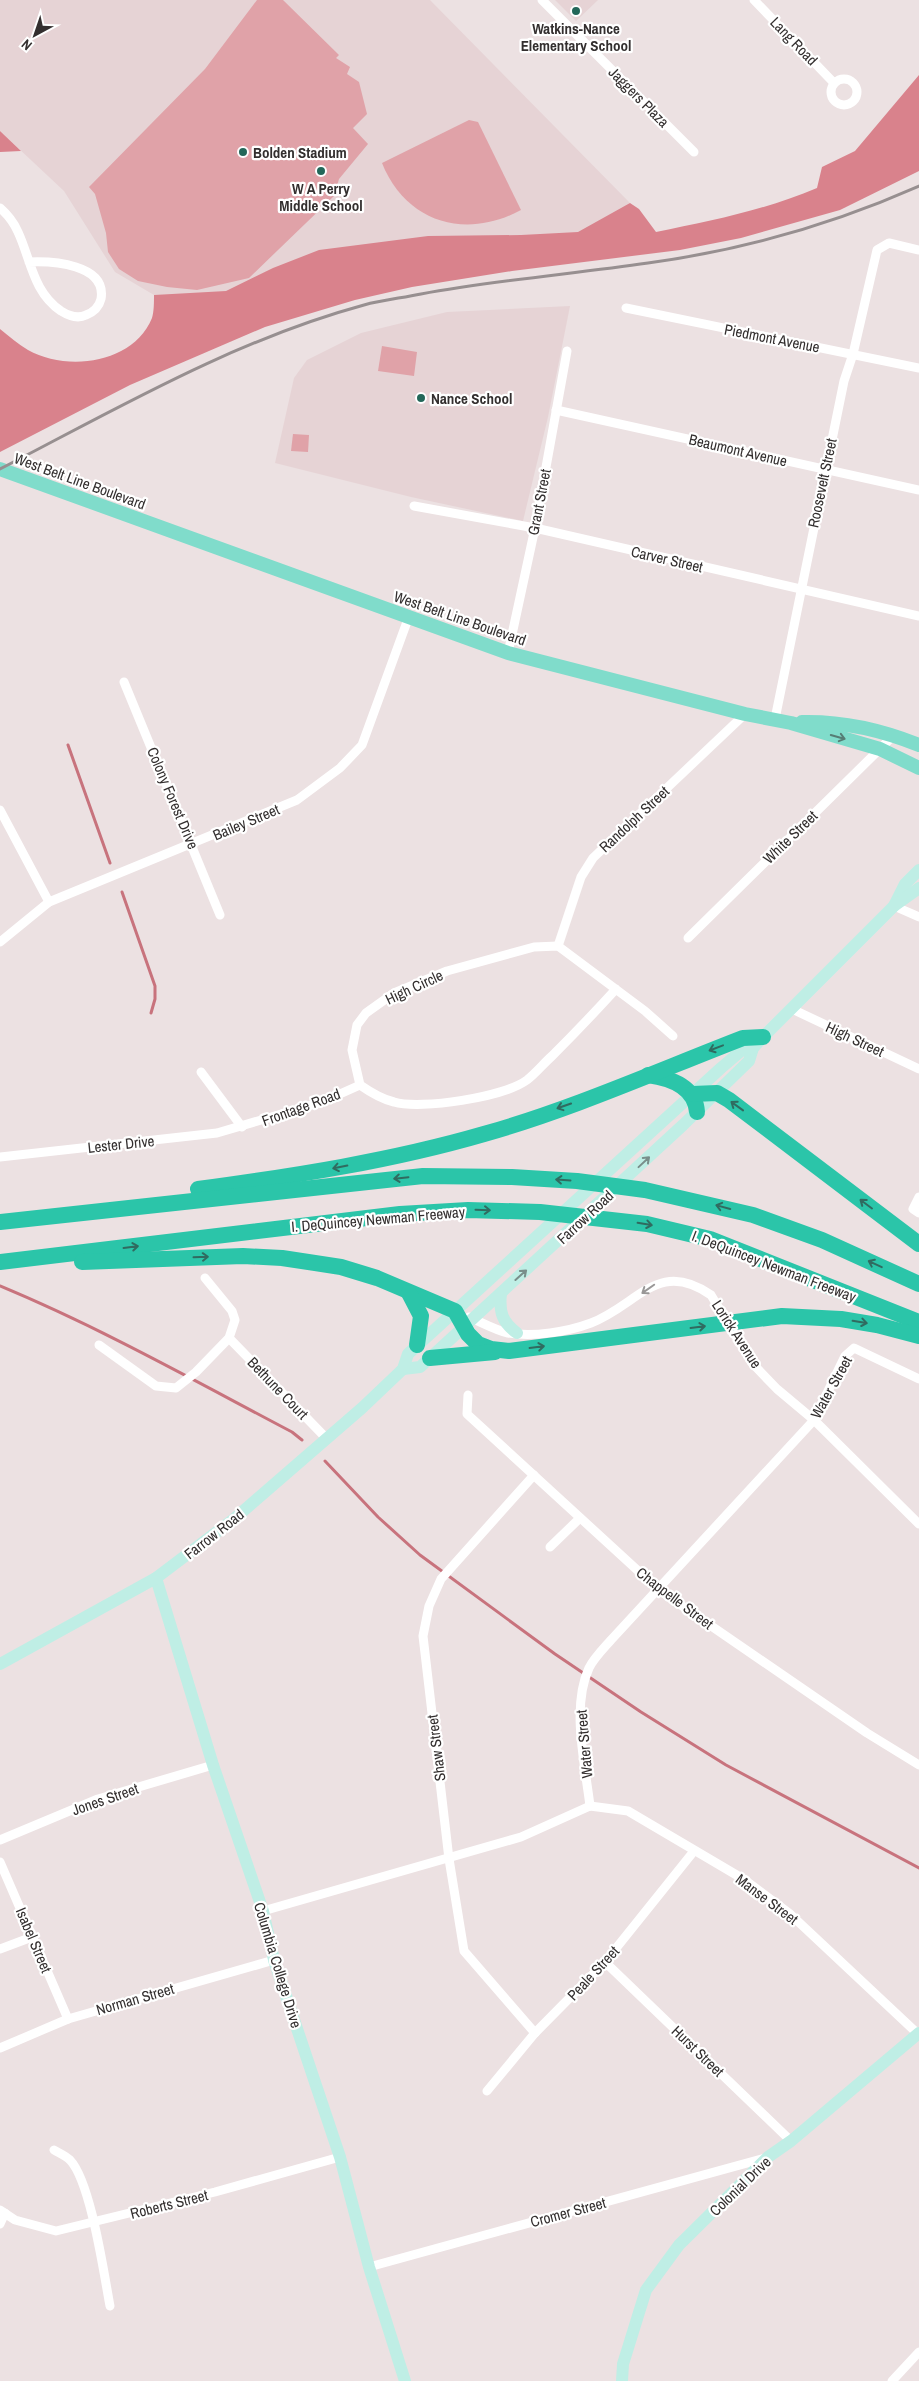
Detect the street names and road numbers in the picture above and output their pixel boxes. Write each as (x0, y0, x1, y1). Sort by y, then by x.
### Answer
street label: Lang Road (766, 12, 822, 70)
street label: Jaggers Plaza (604, 62, 674, 132)
street label: Piedmont Avenue (722, 318, 822, 358)
street label: Beaumont Avenue (687, 428, 789, 472)
street label: Roosevelt Street (802, 436, 842, 530)
street label: West Belt Line Boulevard (11, 447, 149, 515)
street label: Grant Street (522, 467, 556, 537)
street label: Carver Street (629, 541, 706, 578)
street label: West Belt Line Boulevard (391, 586, 529, 650)
street label: Colony Forest Drive (142, 744, 204, 852)
street label: Randolph Street (594, 781, 674, 857)
street label: Bailey Street (209, 798, 283, 845)
street label: White Street (758, 805, 822, 868)
street label: High Circle (382, 964, 446, 1010)
street label: High Street (822, 1016, 888, 1062)
street label: Frontage Road (259, 1083, 343, 1131)
street label: Lester Drive (87, 1130, 156, 1158)
street label: Farrow Road (552, 1185, 618, 1249)
street label: I. DeQuincey Newman Freeway (290, 1201, 467, 1237)
street label: I. DeQuincey Newman Freeway (689, 1225, 860, 1307)
street label: Lorick Avenue (707, 1296, 767, 1372)
street label: Water Street (805, 1351, 857, 1422)
street label: Bethune Court (243, 1352, 314, 1424)
street label: Farrow Road (180, 1504, 248, 1564)
street label: Chappelle Street (632, 1562, 718, 1634)
street label: Water Street (571, 1708, 597, 1779)
street label: Shaw Street (421, 1713, 451, 1783)
street label: Jones Street (69, 1778, 142, 1820)
street label: Manse Street (731, 1869, 803, 1930)
street label: Columbia College Drive (249, 1900, 307, 2031)
street label: Isabel Street (11, 1904, 57, 1976)
street label: Peale Street (562, 1941, 624, 2005)
street label: Norman Street (94, 1978, 177, 2020)
street label: Hurst Street (667, 2021, 729, 2082)
street label: Colonial Drive (705, 2151, 775, 2221)
street label: Roberts Street (128, 2184, 211, 2224)
street label: Cromer Street (528, 2192, 609, 2232)

